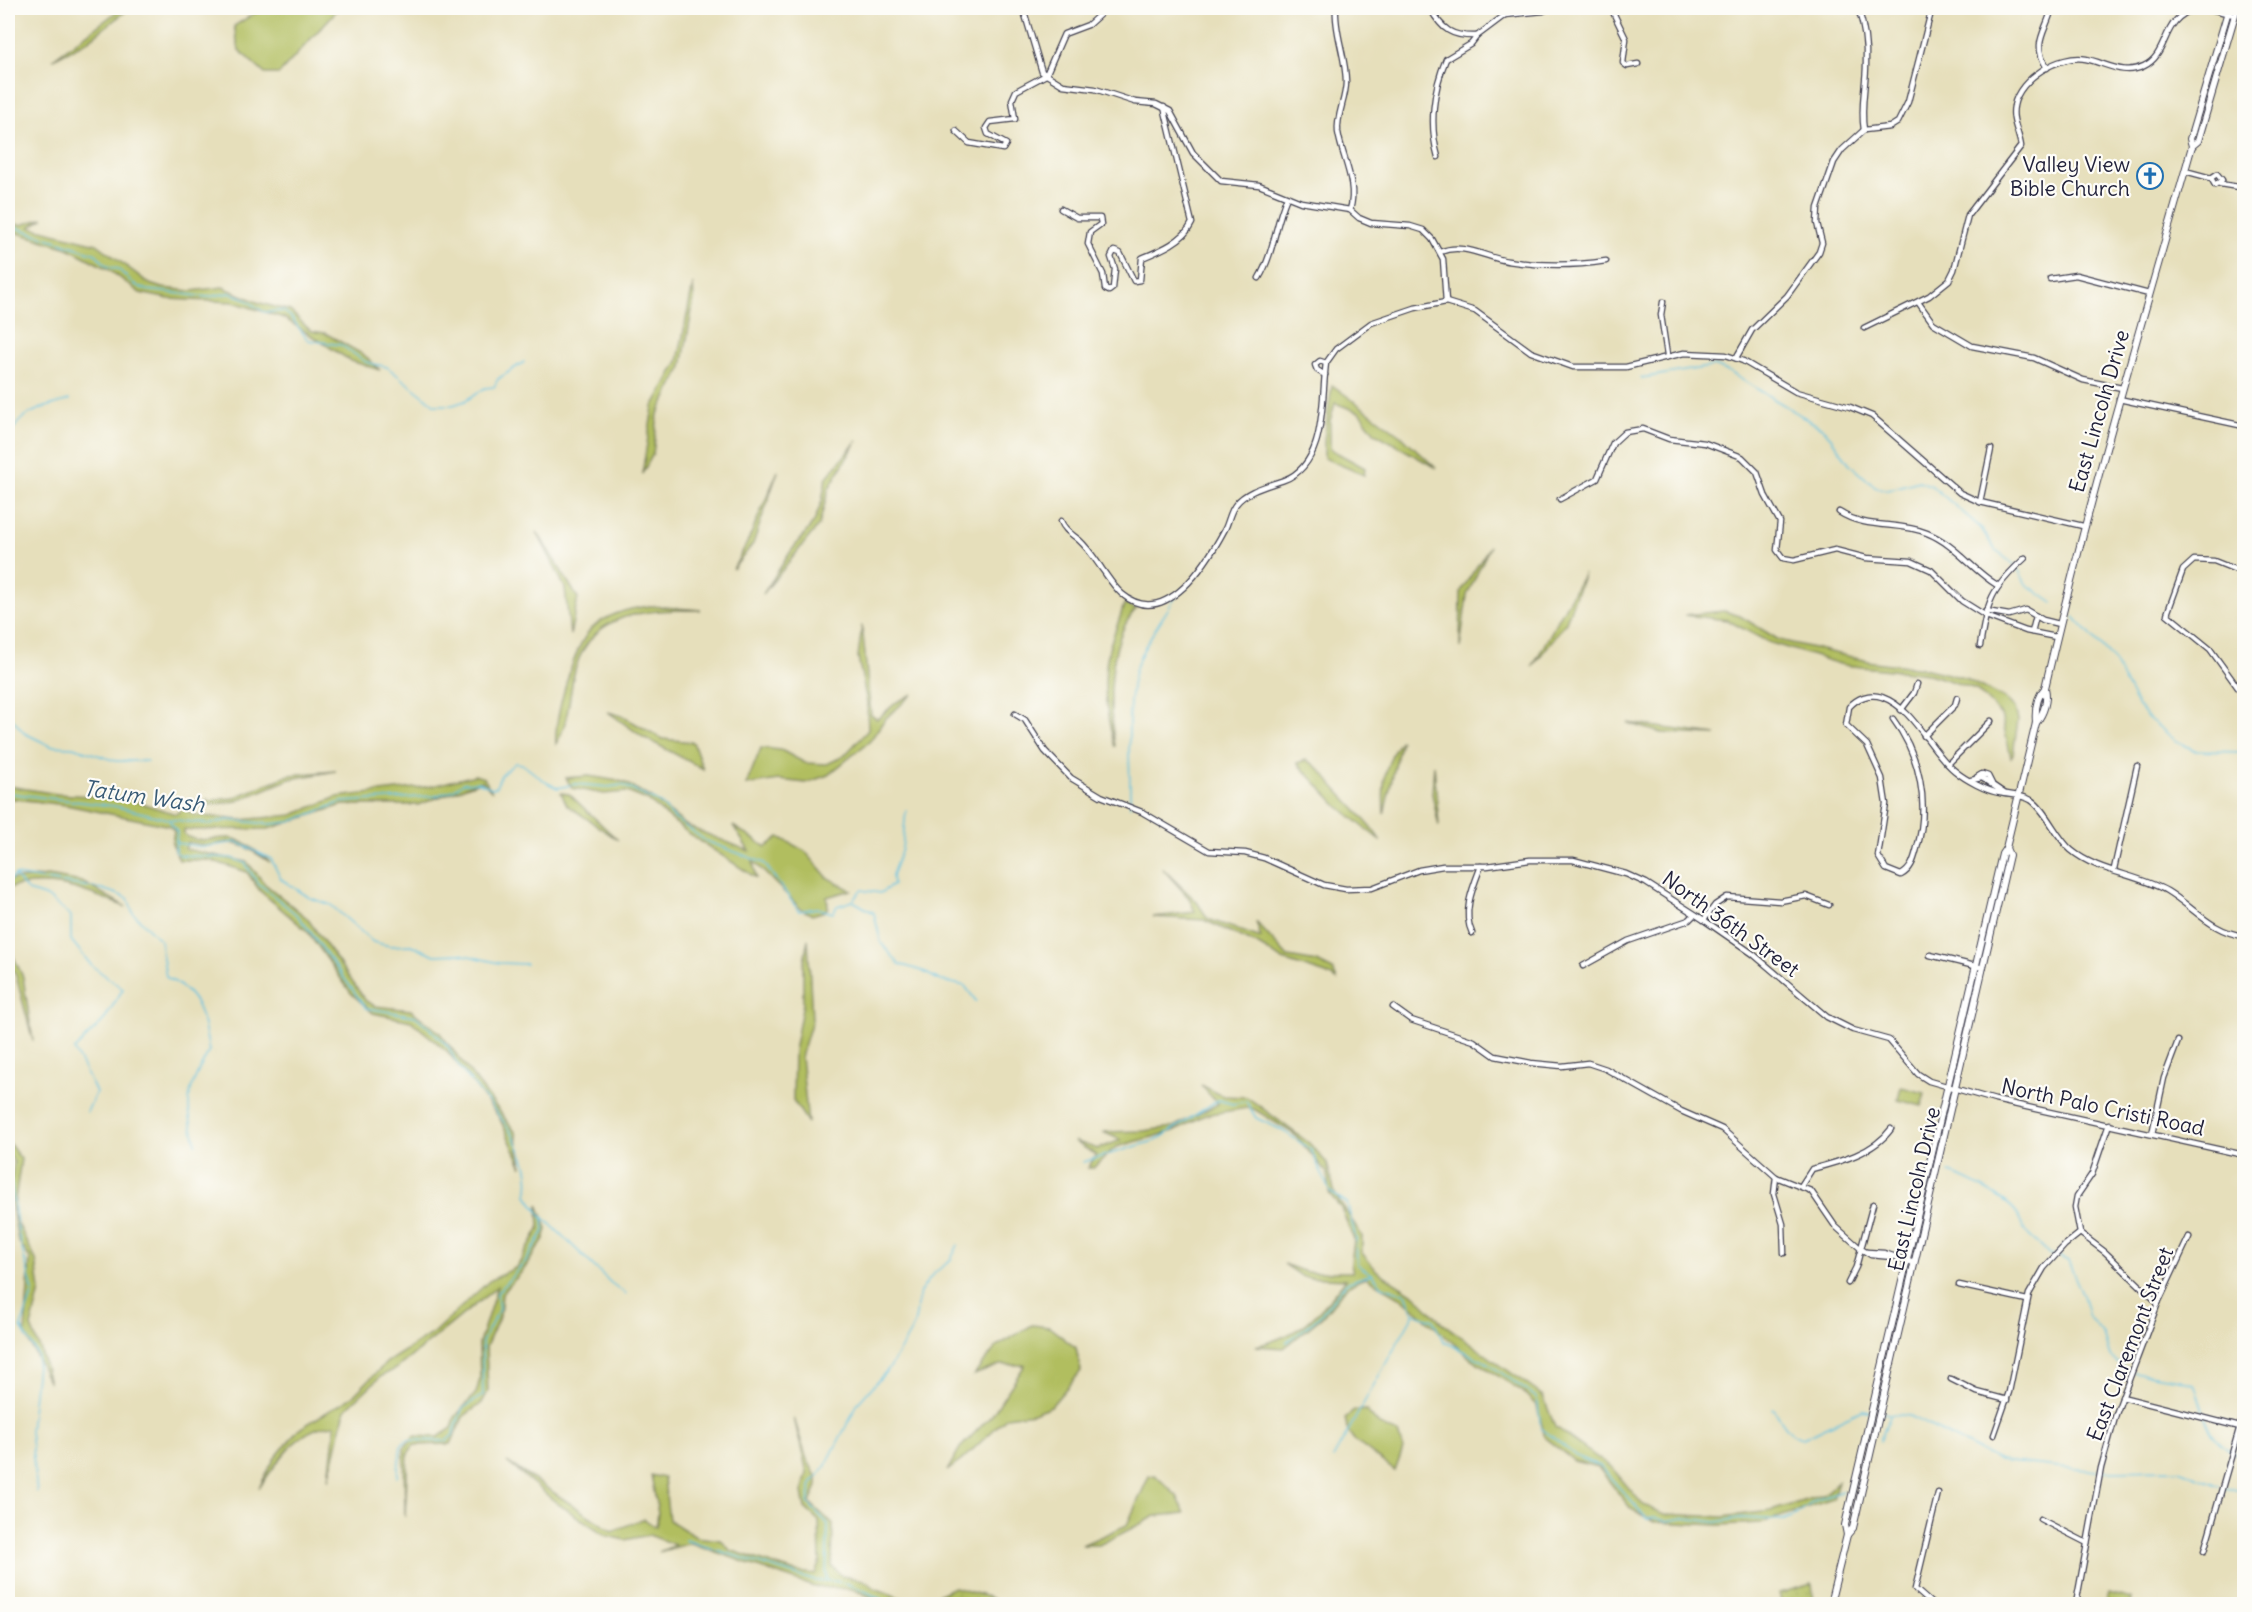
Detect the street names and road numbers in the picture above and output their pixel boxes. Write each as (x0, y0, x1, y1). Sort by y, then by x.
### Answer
street label: East Lincoln Drive (2063, 327, 2135, 495)
street label: North 36th Street (1657, 865, 1805, 983)
street label: North Palo Cristi Road (1999, 1072, 2207, 1142)
street label: East Lincoln Drive (1882, 1104, 1946, 1274)
street label: East Claremont Street (2081, 1243, 2179, 1445)

